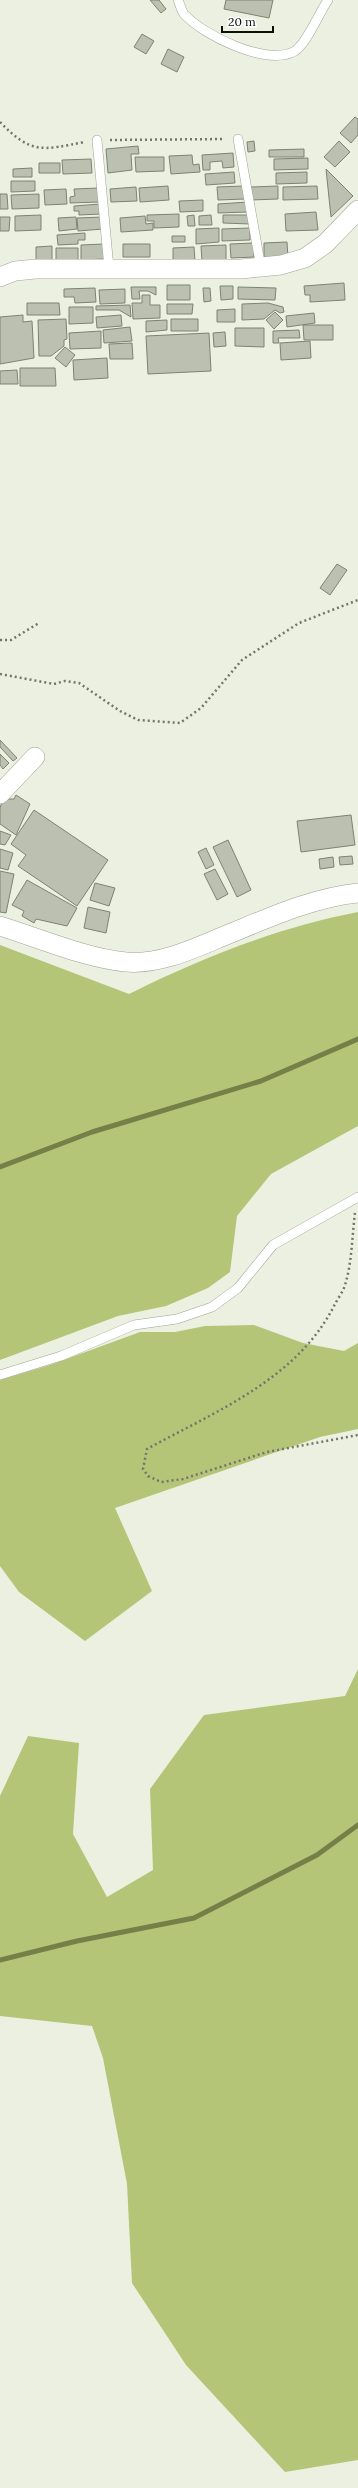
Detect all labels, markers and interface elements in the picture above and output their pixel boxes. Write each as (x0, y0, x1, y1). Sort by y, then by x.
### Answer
scale bar (222, 8, 273, 34)
text: 20 m (228, 14, 256, 29)

